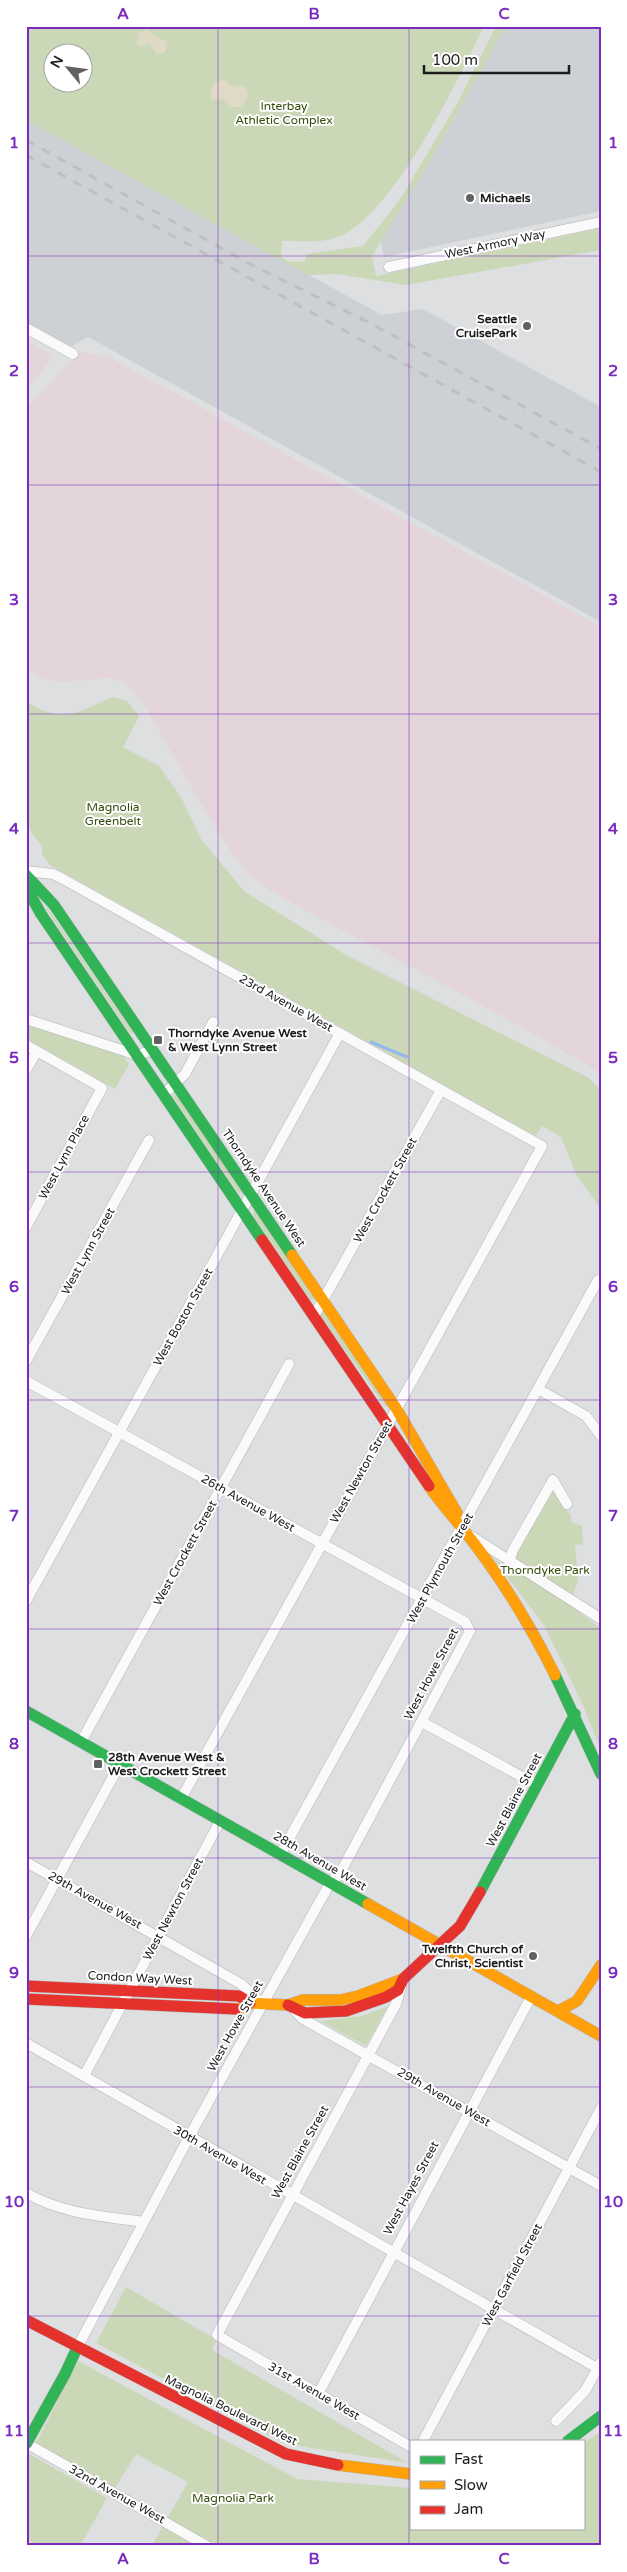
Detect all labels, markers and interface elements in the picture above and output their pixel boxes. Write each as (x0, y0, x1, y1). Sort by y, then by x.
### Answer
text: A (117, 4, 129, 24)
text: B (308, 4, 320, 24)
text: C (498, 4, 510, 24)
north arrow (42, 42, 92, 92)
scale bar (424, 42, 570, 74)
text: 100 m (432, 51, 478, 69)
text: N (47, 53, 67, 71)
park label: Interbay Athletic Complex (235, 99, 333, 127)
text: 1 (9, 133, 19, 153)
text: 1 (608, 133, 618, 153)
place label: Michaels (480, 191, 531, 205)
marker: Michaels (464, 192, 476, 204)
street label: West Armory Way (443, 226, 547, 262)
place label: Seattle CruisePark (456, 312, 517, 340)
marker: Seattle CruisePark (521, 320, 533, 332)
text: 2 (9, 361, 19, 381)
text: 2 (608, 361, 618, 381)
text: 3 (9, 590, 19, 610)
text: 3 (608, 590, 618, 610)
park label: Magnolia Greenbelt (85, 800, 142, 828)
text: 4 (9, 819, 19, 839)
text: 4 (608, 819, 618, 839)
street label: 23rd Avenue West (237, 971, 336, 1035)
place label: Thorndyke Avenue West & West Lynn Street (167, 1026, 307, 1055)
marker: Thorndyke Avenue West & West Lynn Street (152, 1034, 164, 1046)
text: 5 (9, 1048, 19, 1068)
text: 5 (608, 1048, 618, 1068)
street label: West Lynn Place (36, 1112, 92, 1202)
street label: Thorndyke Avenue West (219, 1127, 309, 1250)
street label: West Crockett Street (350, 1135, 420, 1245)
street label: West Lynn Street (58, 1205, 118, 1297)
street label: West Boston Street (150, 1265, 216, 1368)
text: 6 (9, 1277, 19, 1297)
text: 6 (608, 1277, 618, 1297)
street label: West Newton Street (327, 1418, 395, 1525)
street label: 26th Avenue West (199, 1471, 298, 1535)
street label: West Crockett Street (150, 1498, 220, 1608)
text: 7 (9, 1506, 19, 1526)
text: 7 (608, 1506, 618, 1526)
street label: West Plymouth Street (404, 1510, 476, 1626)
park label: Thorndyke Park (500, 1563, 590, 1577)
street label: West Howe Street (401, 1626, 461, 1722)
text: 8 (9, 1734, 19, 1754)
text: 8 (608, 1734, 618, 1754)
place label: 28th Avenue West & West Crockett Street (108, 1750, 226, 1778)
street label: West Blaine Street (483, 1750, 545, 1849)
marker: 28th Avenue West & West Crockett Street (92, 1758, 104, 1770)
street label: 28th Avenue West (271, 1829, 369, 1893)
street label: West Newton Street (140, 1855, 206, 1963)
street label: 29th Avenue West (46, 1868, 145, 1932)
place label: Twelfth Church of Christ, Scientist (421, 1942, 523, 1970)
marker: Twelfth Church of Christ, Scientist (527, 1950, 539, 1962)
text: 9 (9, 1963, 19, 1983)
text: 9 (608, 1963, 618, 1983)
street label: Condon Way West (87, 1968, 193, 1988)
street label: West Howe Street (204, 1978, 266, 2074)
street label: 29th Avenue West (395, 2065, 493, 2129)
street label: West Blaine Street (269, 2103, 332, 2201)
street label: 30th Avenue West (171, 2123, 269, 2187)
street label: West Hayes Street (380, 2139, 442, 2237)
text: 10 (4, 2192, 24, 2212)
text: 10 (603, 2192, 623, 2212)
street label: West Garfield Street (479, 2221, 545, 2329)
street label: 31st Avenue West (266, 2359, 363, 2423)
street label: Magnolia Boulevard West (162, 2372, 300, 2448)
text: 11 (4, 2421, 24, 2441)
text: 11 (603, 2421, 623, 2441)
legend (410, 2440, 584, 2530)
text: Fast (454, 2450, 484, 2468)
street label: 32nd Avenue West (66, 2462, 168, 2526)
text: Slow (454, 2476, 488, 2494)
park label: Magnolia Park (192, 2491, 274, 2505)
text: Jam (454, 2500, 483, 2518)
text: A (117, 2549, 129, 2569)
text: B (308, 2549, 320, 2569)
text: C (498, 2549, 510, 2569)

